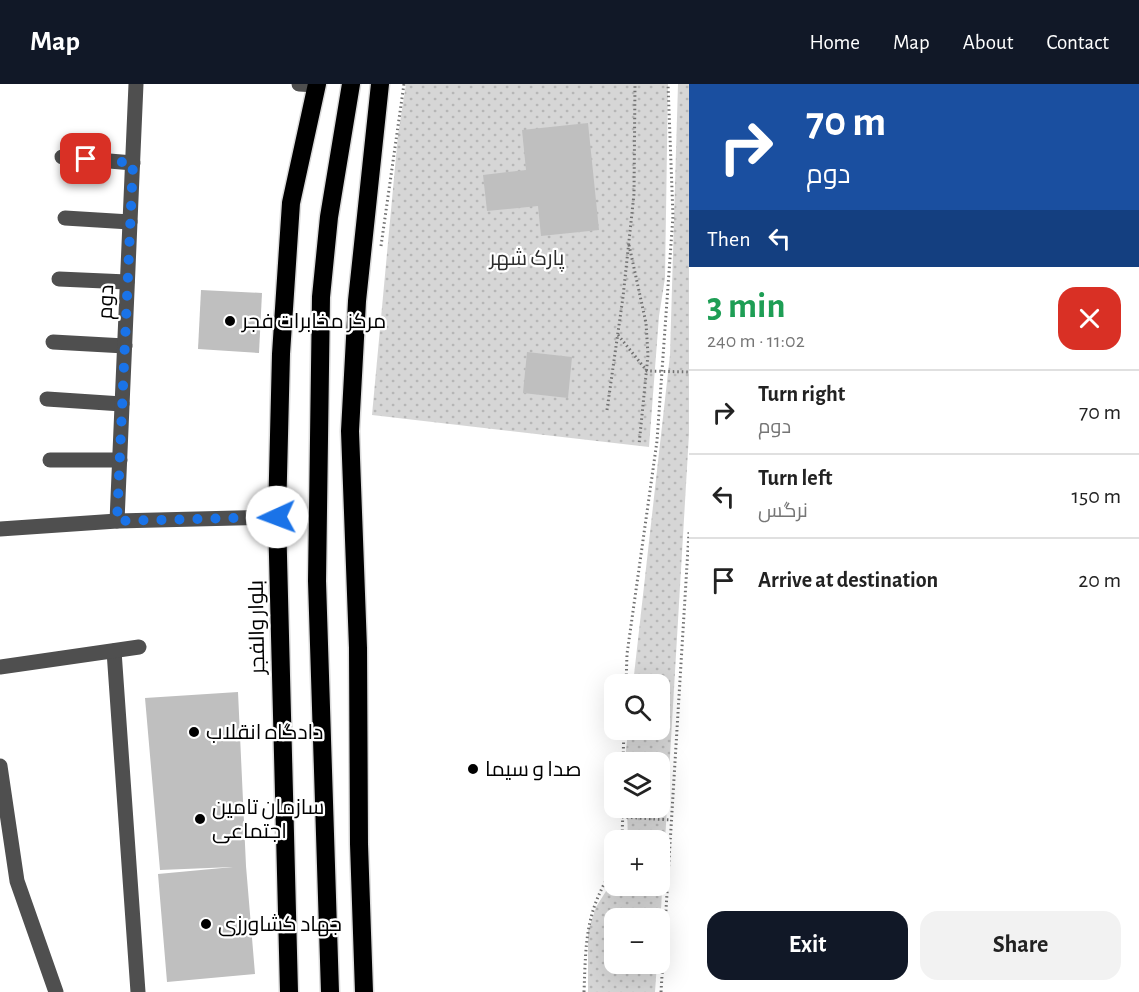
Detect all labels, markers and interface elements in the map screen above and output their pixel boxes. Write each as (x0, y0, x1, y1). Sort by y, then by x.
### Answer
text: Map (30, 28, 80, 56)
text: Home (809, 32, 860, 53)
text: Map (893, 32, 930, 53)
text: About (963, 32, 1013, 53)
text: Contact (1046, 32, 1109, 53)
text: 70 m (806, 101, 886, 143)
icon: right (707, 108, 785, 186)
pin (60, 133, 111, 184)
icon: arrive (69, 142, 102, 175)
text: دوم (806, 161, 851, 188)
icon: left (763, 222, 796, 255)
text: Then (707, 228, 751, 250)
park label: پارک شهر (489, 248, 565, 272)
street label: دوم (95, 284, 120, 320)
button: close (1058, 287, 1121, 350)
text: 3 min (707, 288, 785, 324)
place label: مرکز مخابرات فجر (241, 311, 386, 333)
marker: مرکز مخابرات فجر (223, 314, 237, 328)
text: 240 m · 11:02 (707, 331, 805, 351)
text: Turn right (758, 383, 845, 405)
icon: right (707, 396, 740, 429)
text: 70 m (1079, 401, 1121, 423)
text: دوم (758, 417, 791, 437)
text: Turn left (758, 467, 832, 489)
icon: left (707, 480, 740, 513)
position arrow (245, 485, 309, 549)
text: 150 m (1071, 485, 1121, 507)
text: نرگس (758, 501, 808, 521)
icon: arrive (707, 564, 740, 597)
text: Arrive at destination (758, 569, 938, 591)
text: 20 m (1078, 569, 1121, 591)
street label: بلوار والفجر (246, 580, 269, 675)
map controls (604, 674, 670, 974)
button: search (604, 674, 670, 740)
place label: دادگاه انقلاب (206, 722, 323, 743)
marker: دادگاه انقلاب (187, 725, 201, 739)
button: layers (604, 752, 670, 818)
place label: صدا و سیما (485, 759, 581, 781)
marker: صدا و سیما (466, 762, 480, 776)
place label: سازمان تامین اجتماعی (212, 797, 324, 844)
marker: سازمان تامین اجتماعی (193, 812, 207, 826)
button: + (604, 830, 670, 896)
button: − (604, 908, 670, 974)
button: Exit (707, 911, 908, 980)
button: Share (920, 911, 1121, 980)
place label: جهاد کشاورزی (218, 914, 342, 937)
marker: جهاد کشاورزی (199, 917, 213, 931)

